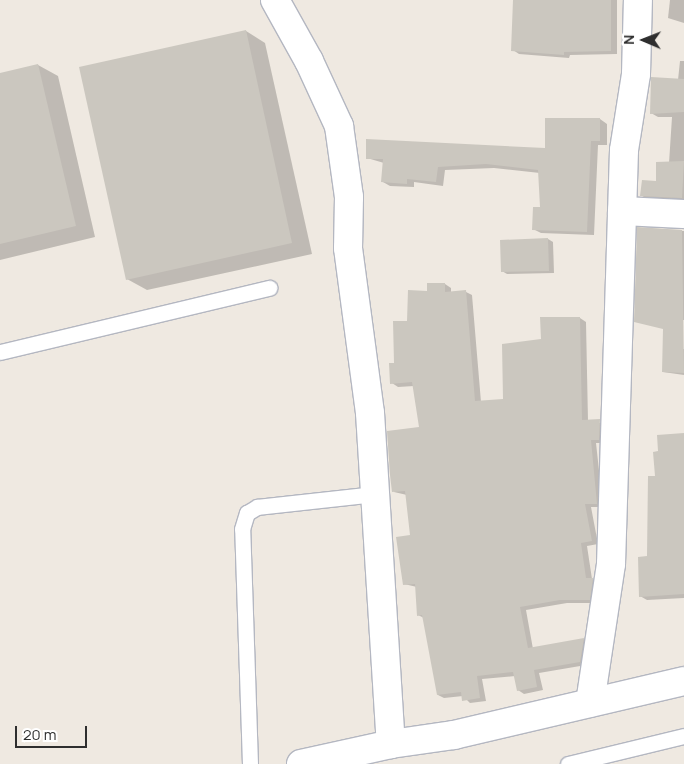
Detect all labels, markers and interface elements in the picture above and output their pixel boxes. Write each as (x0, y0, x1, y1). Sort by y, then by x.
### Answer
north arrow (619, 15, 669, 65)
text: N (619, 35, 638, 45)
scale bar (18, 716, 90, 748)
text: 20 m (23, 724, 56, 745)

